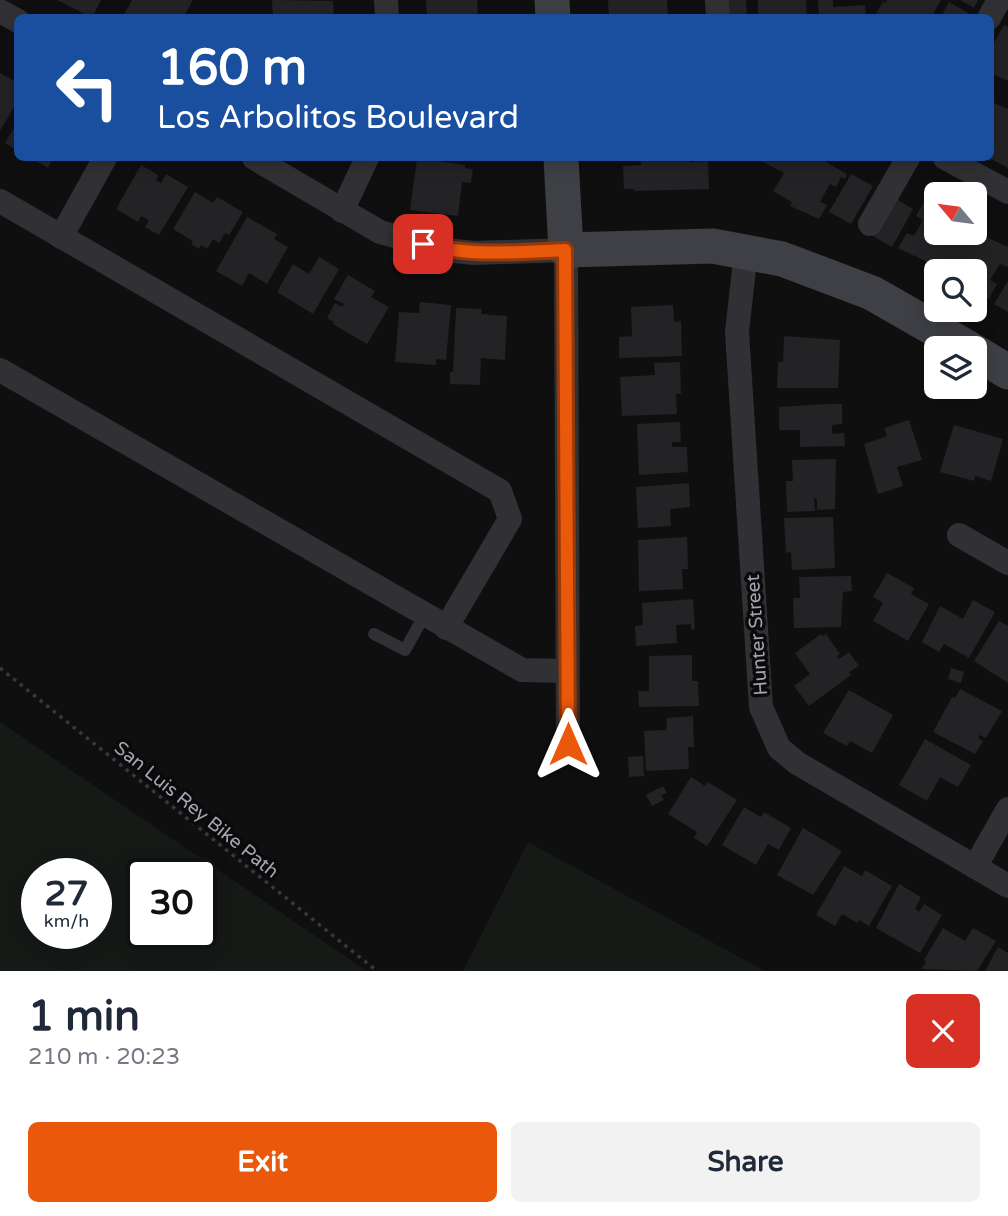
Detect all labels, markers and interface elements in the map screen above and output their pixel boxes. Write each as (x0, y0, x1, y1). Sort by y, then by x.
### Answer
text: 160 m (157, 39, 307, 98)
icon: left (42, 42, 133, 133)
text: Los Arbolitos Boulevard (157, 99, 519, 137)
north arrow (924, 182, 987, 245)
map controls (924, 182, 987, 399)
pin (393, 214, 453, 274)
icon: arrive (404, 225, 442, 263)
button: search (924, 259, 987, 322)
button: layers (924, 336, 987, 399)
street label: Hunter Street (742, 574, 772, 696)
position arrow (531, 707, 605, 781)
street label: San Luis Rey Bike Path (110, 737, 283, 883)
speed limit sign: 30 (126, 858, 217, 949)
text: 27 (45, 873, 88, 915)
text: km/h (44, 910, 89, 932)
text: 1 min (28, 991, 140, 1042)
button: close (906, 994, 980, 1068)
text: 210 m · 20:23 (28, 1043, 180, 1071)
button: Exit (28, 1122, 497, 1202)
button: Share (511, 1122, 980, 1202)

